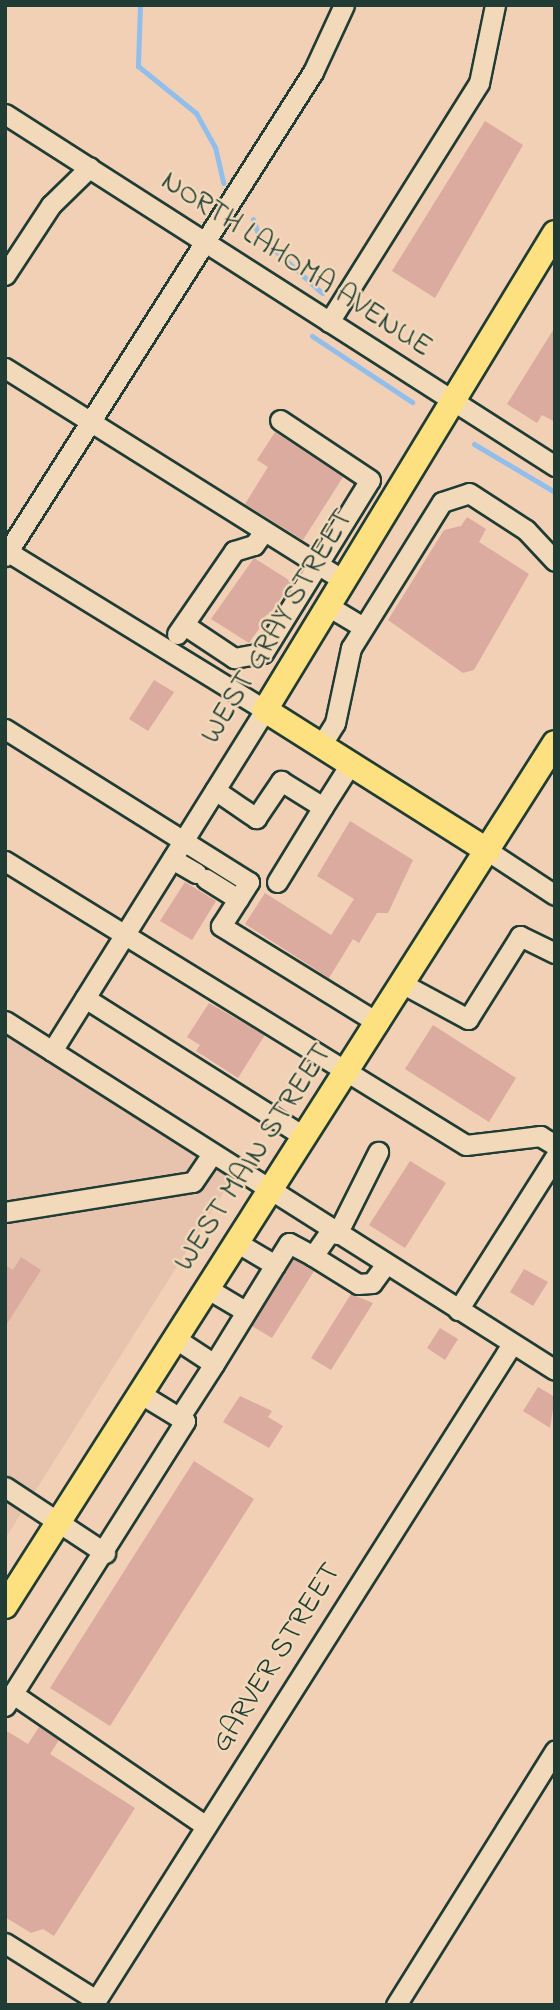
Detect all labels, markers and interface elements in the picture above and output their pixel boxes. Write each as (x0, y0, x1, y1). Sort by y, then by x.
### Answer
street label: NORTH LAHOMA AVENUE (154, 164, 438, 366)
street label: WEST GRAY STREET (194, 503, 362, 751)
street label: WEST MAIN STREET (167, 1038, 341, 1278)
street label: GARVER STREET (204, 1557, 350, 1759)

